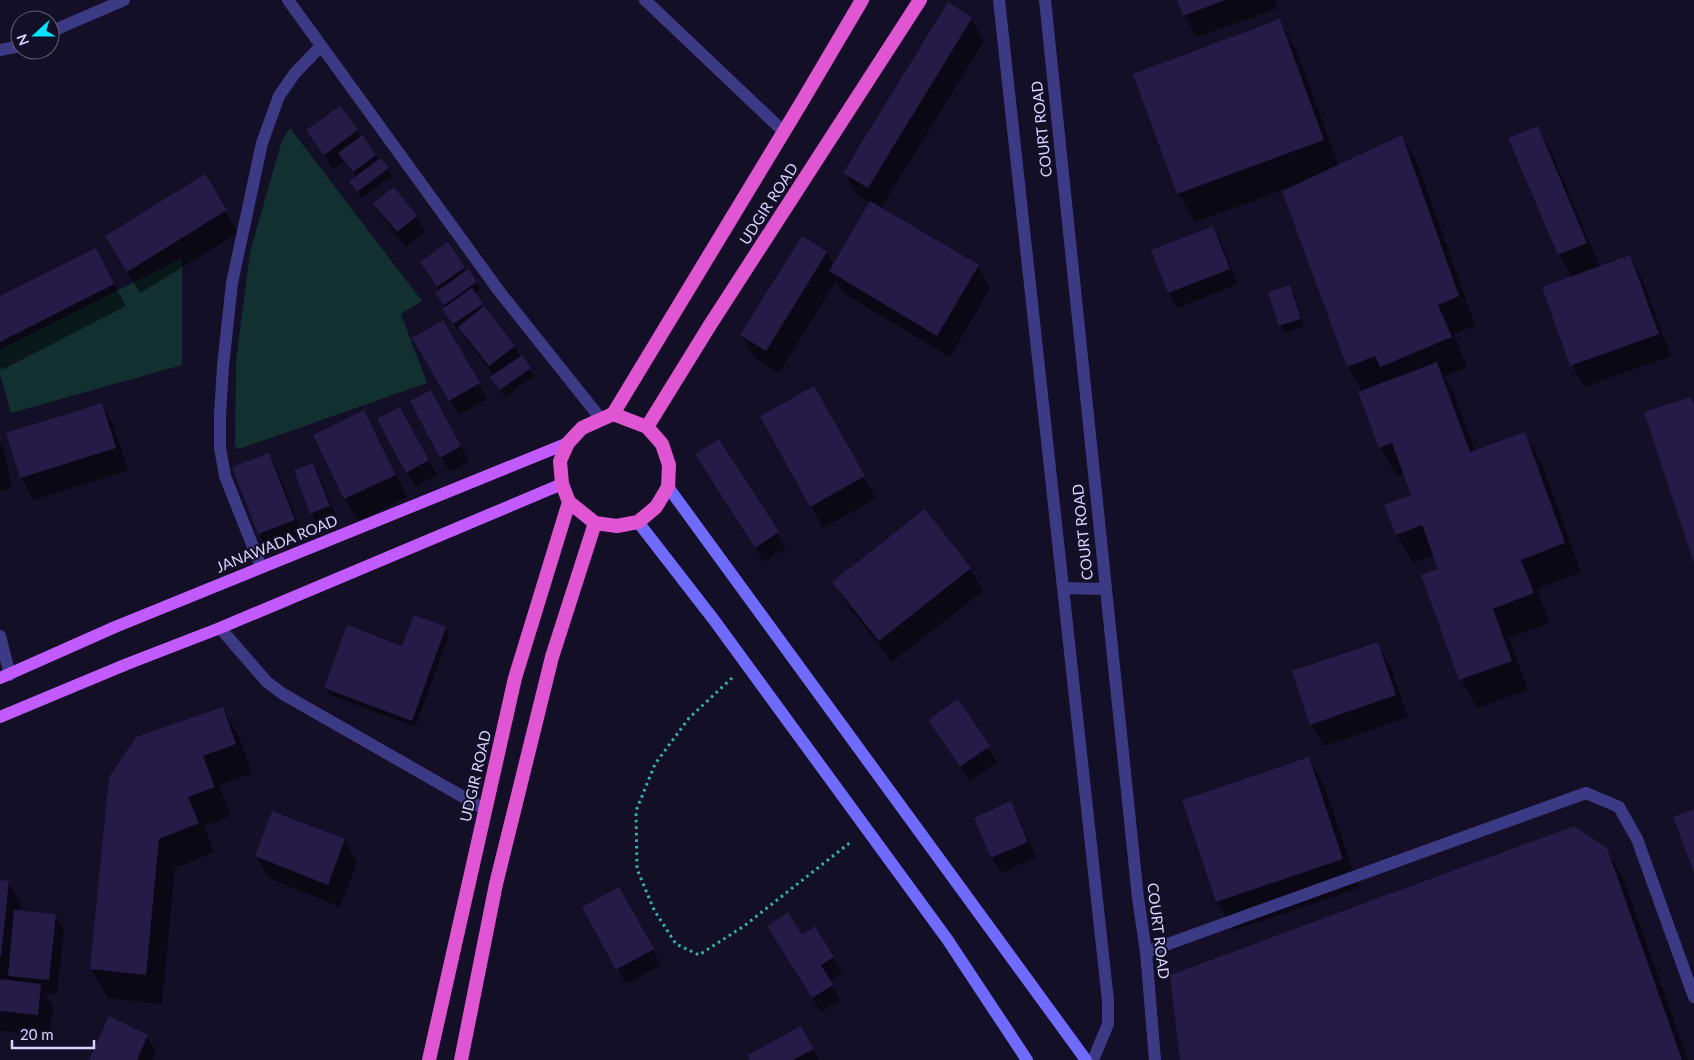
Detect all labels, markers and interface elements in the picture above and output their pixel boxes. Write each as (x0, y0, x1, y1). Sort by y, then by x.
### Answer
north arrow (10, 10, 60, 60)
text: N (13, 32, 32, 48)
street label: COURT ROAD (1027, 80, 1055, 178)
street label: UDGIR ROAD (735, 159, 801, 248)
street label: COURT ROAD (1068, 483, 1096, 581)
street label: JANAWADA ROAD (213, 510, 340, 576)
street label: UDGIR ROAD (456, 728, 494, 823)
street label: COURT ROAD (1144, 882, 1174, 980)
scale bar (12, 1018, 95, 1050)
text: 20 m (20, 1025, 54, 1043)

